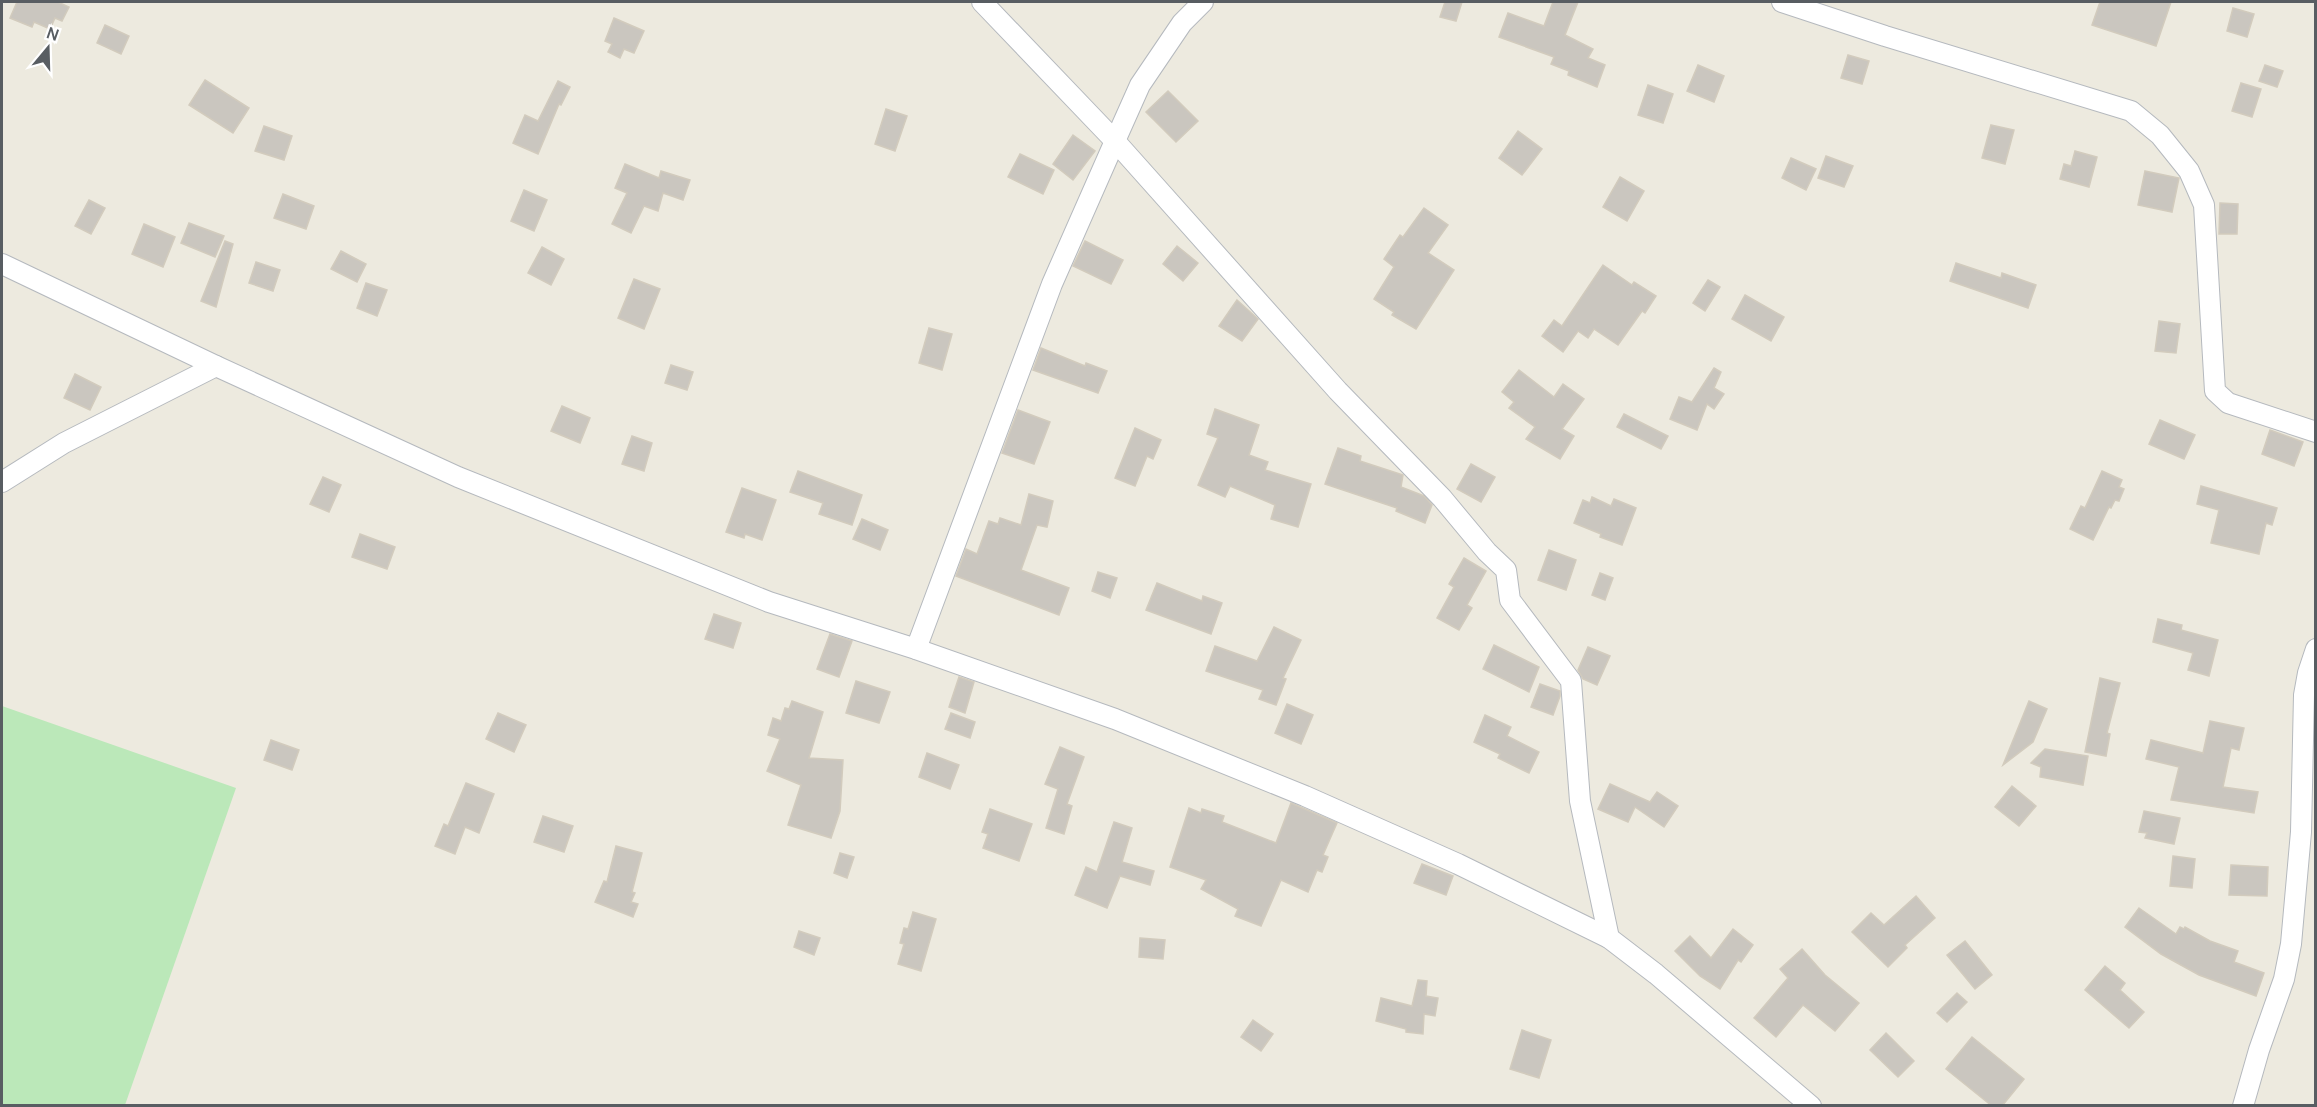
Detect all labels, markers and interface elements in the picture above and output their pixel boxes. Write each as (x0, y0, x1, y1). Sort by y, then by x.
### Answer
north arrow (18, 18, 78, 78)
text: N (44, 22, 62, 46)

